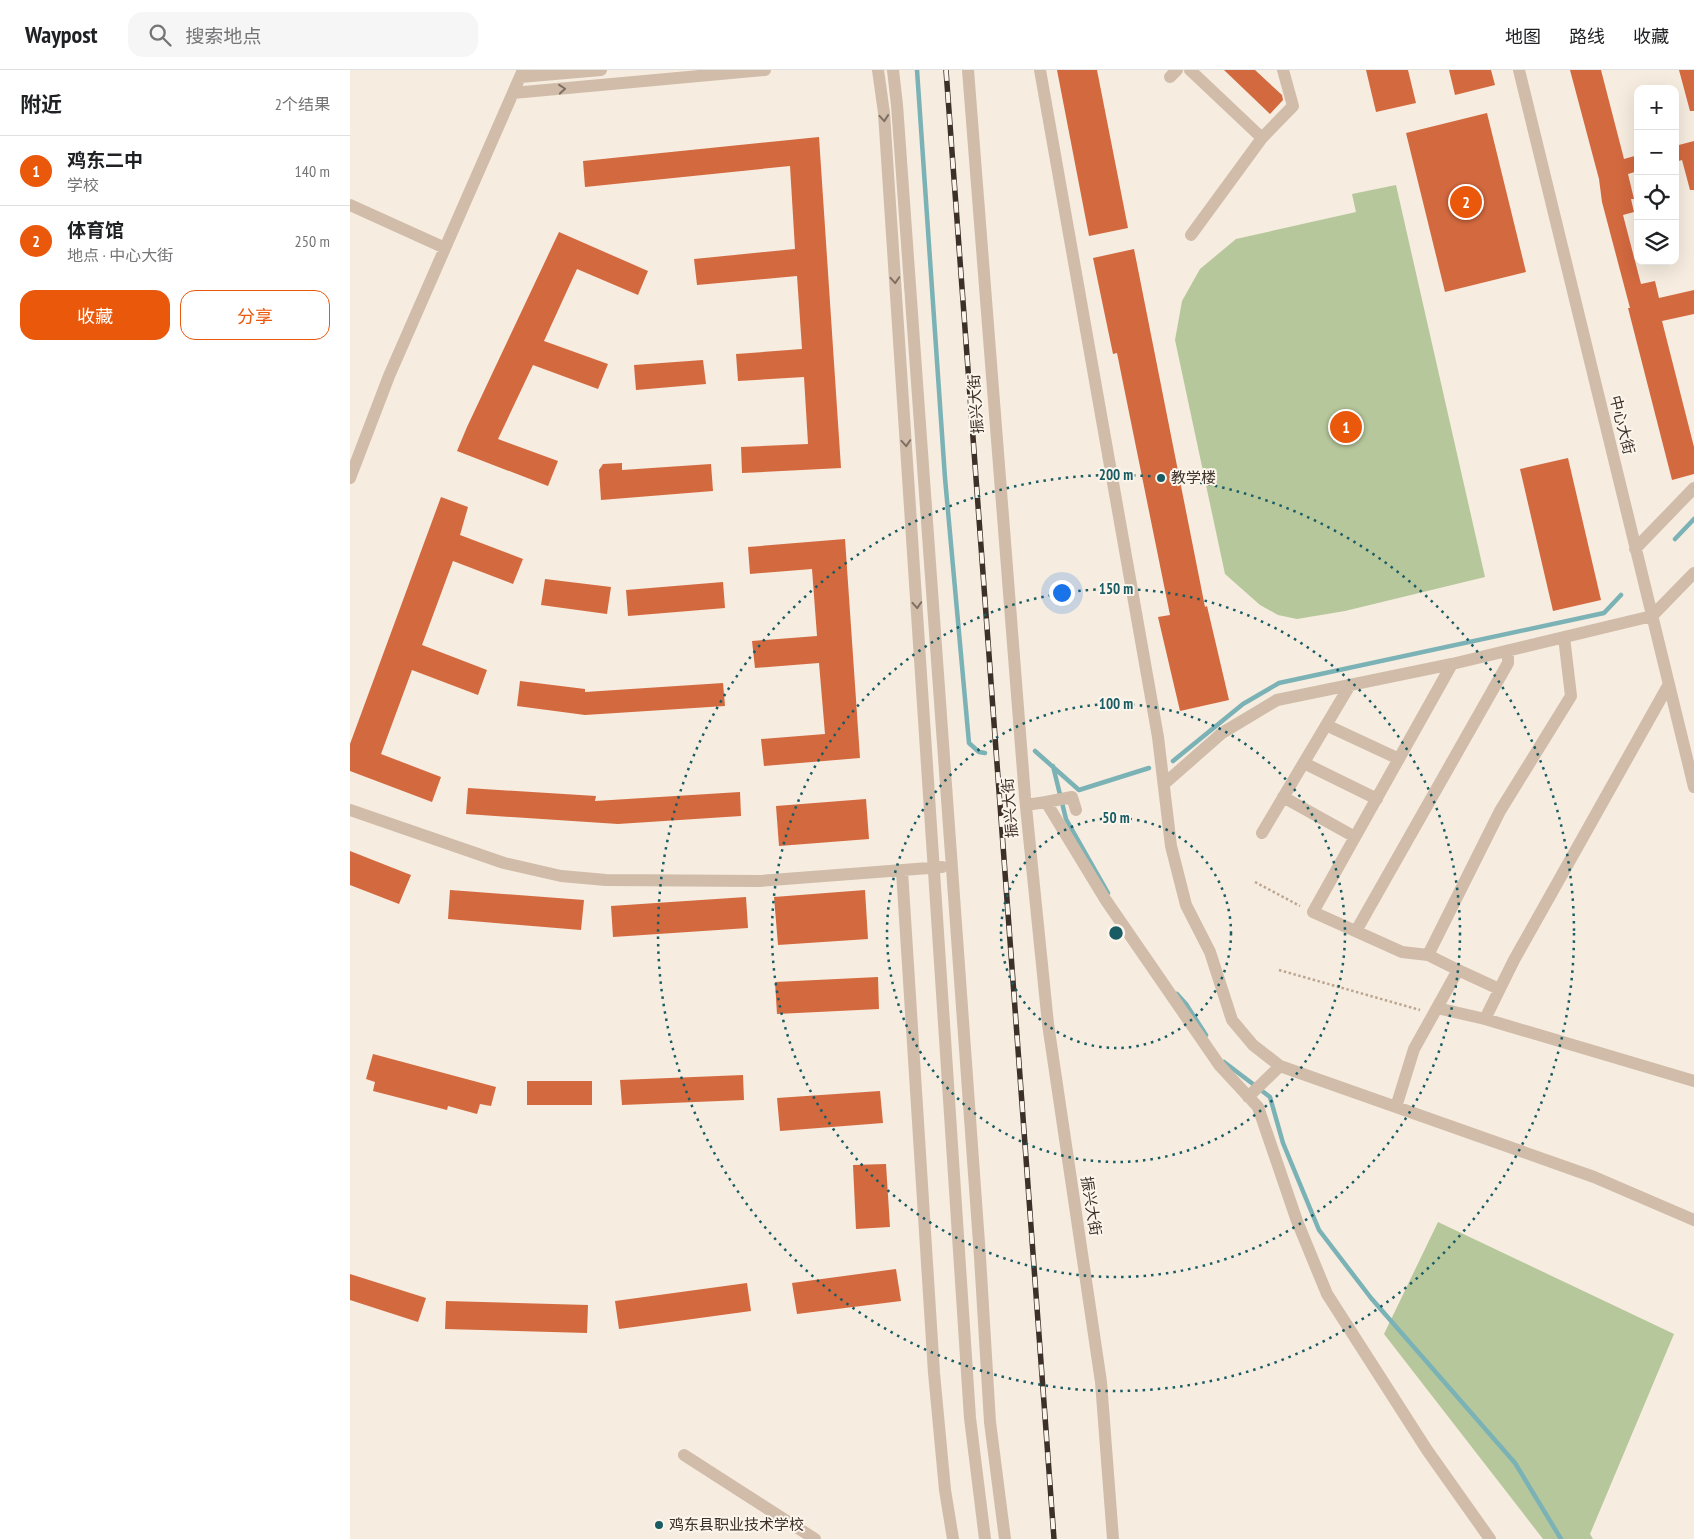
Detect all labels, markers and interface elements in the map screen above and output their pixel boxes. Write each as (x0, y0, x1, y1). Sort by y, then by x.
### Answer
search box (128, 12, 478, 57)
text: Waypost (25, 19, 98, 50)
icon: search (146, 21, 174, 49)
text: 搜索地点 (186, 24, 262, 48)
text: 地图 (1505, 25, 1541, 48)
text: 路线 (1569, 25, 1605, 48)
text: 收藏 (1633, 25, 1669, 48)
one-way arrow (558, 83, 566, 94)
map controls (1634, 85, 1679, 265)
button: + (1634, 85, 1679, 130)
text: 附近 (20, 91, 62, 118)
text: 2个结果 (275, 94, 330, 114)
one-way arrow (879, 115, 890, 123)
button: − (1634, 130, 1679, 175)
text: 鸡东二中 (67, 148, 143, 172)
text: 1 (32, 161, 40, 181)
text: 140 m (295, 161, 330, 181)
text: 学校 (67, 175, 99, 195)
button: locate (1634, 175, 1679, 220)
pin: 2 (1450, 183, 1482, 221)
text: 体育馆 (67, 218, 124, 242)
button: layers (1634, 220, 1679, 265)
text: 2 (32, 231, 40, 251)
text: 250 m (295, 231, 330, 251)
text: 地点 · 中心大街 (67, 245, 173, 265)
one-way arrow (890, 277, 901, 285)
button: 收藏 (20, 290, 170, 340)
button: 分享 (180, 290, 330, 340)
street label: 振兴大街 (964, 373, 987, 435)
street label: 中心大街 (1606, 393, 1639, 456)
pin: 1 (1330, 408, 1362, 446)
one-way arrow (900, 439, 911, 447)
text: 200 m (1099, 465, 1133, 484)
place label: 教学楼 (1171, 468, 1216, 487)
marker: 教学楼 (1155, 472, 1167, 484)
text: 150 m (1099, 579, 1133, 598)
your location (1049, 580, 1075, 606)
one-way arrow (911, 601, 922, 609)
text: 100 m (1099, 694, 1133, 713)
street label: 振兴大街 (997, 777, 1022, 839)
text: 50 m (1102, 808, 1130, 827)
centre of rings (1107, 924, 1125, 942)
street label: 振兴大街 (1077, 1175, 1106, 1237)
place label: 鸡东县职业技术学校 (669, 1515, 804, 1534)
marker: 鸡东县职业技术学校 (653, 1519, 665, 1531)

